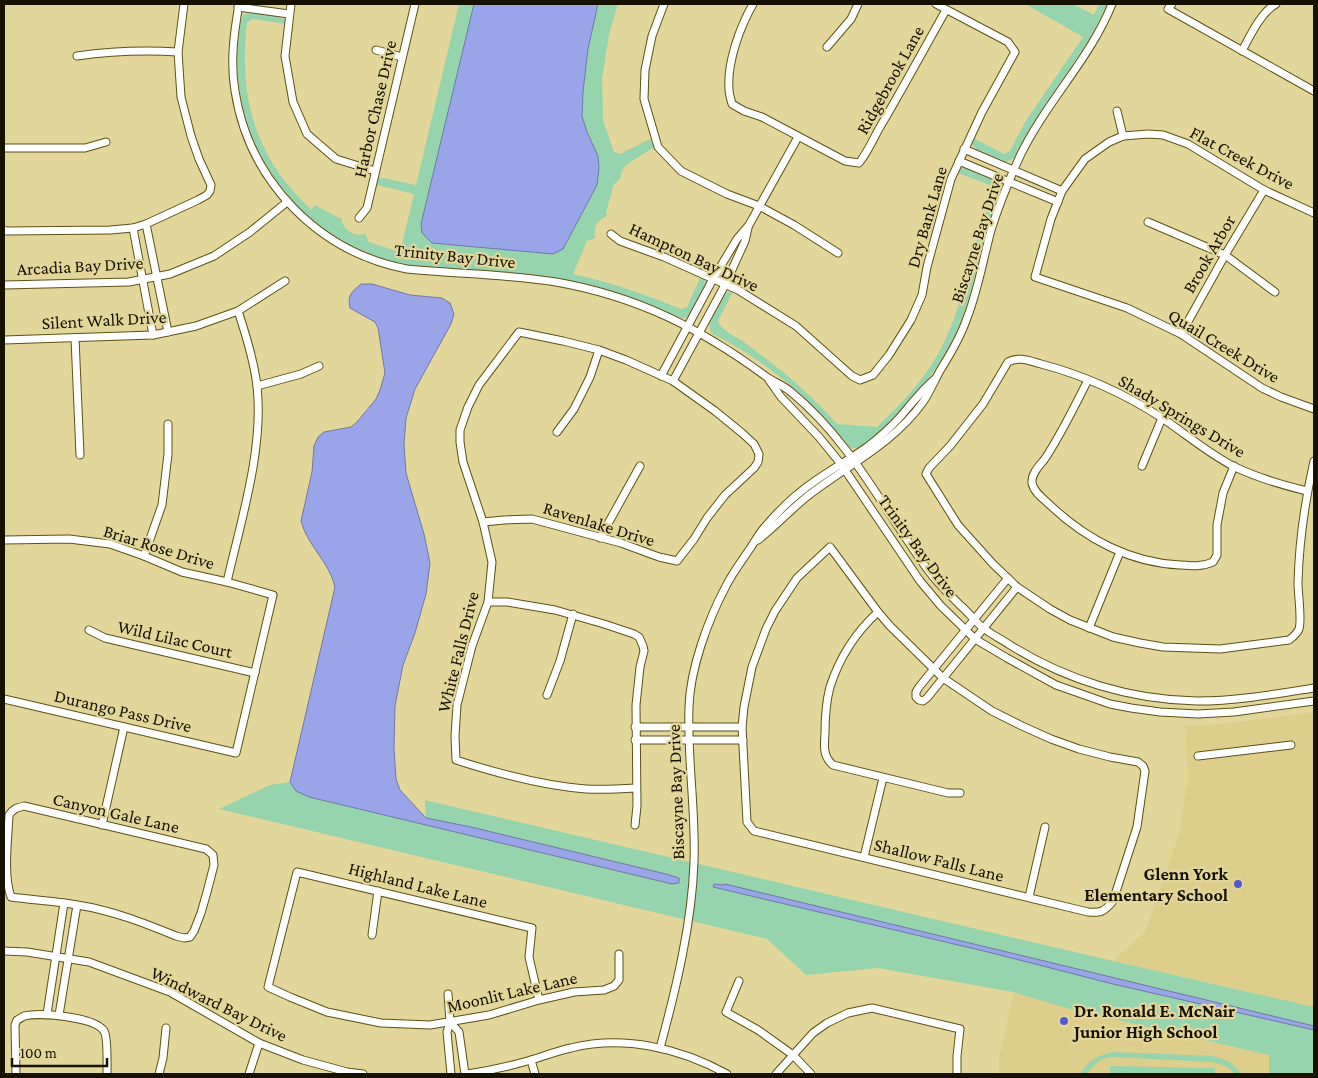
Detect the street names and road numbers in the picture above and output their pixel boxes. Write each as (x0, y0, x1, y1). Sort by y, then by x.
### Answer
street label: Ridgebrook Lane (852, 22, 928, 138)
street label: Harbor Chase Drive (349, 38, 401, 180)
street label: Flat Creek Drive (1187, 122, 1297, 194)
street label: Dry Bank Lane (903, 164, 951, 270)
street label: Biscayne Bay Drive (947, 170, 1007, 306)
street label: Brook Arbor (1179, 211, 1240, 297)
street label: Hampton Bay Drive (626, 218, 762, 296)
street label: Trinity Bay Drive (393, 240, 517, 272)
street label: Arcadia Bay Drive (16, 253, 144, 279)
street label: Quail Creek Drive (1165, 305, 1283, 387)
street label: Silent Walk Drive (41, 307, 167, 333)
street label: Shady Springs Drive (1115, 370, 1249, 462)
street label: Trinity Bay Drive (874, 491, 962, 601)
street label: Ravenlake Drive (541, 498, 657, 551)
street label: Briar Rose Drive (101, 521, 217, 573)
street label: White Falls Drive (433, 589, 483, 715)
street label: Wild Lilac Court (116, 616, 236, 662)
street label: Durango Pass Drive (52, 685, 194, 737)
street label: Biscayne Bay Drive (664, 724, 688, 860)
street label: Canyon Gale Lane (51, 789, 181, 837)
street label: Shallow Falls Lane (872, 834, 1006, 886)
street label: Highland Lake Lane (346, 858, 490, 912)
street label: Windward Bay Drive (148, 962, 291, 1046)
street label: Moonlit Lake Lane (445, 967, 579, 1017)

